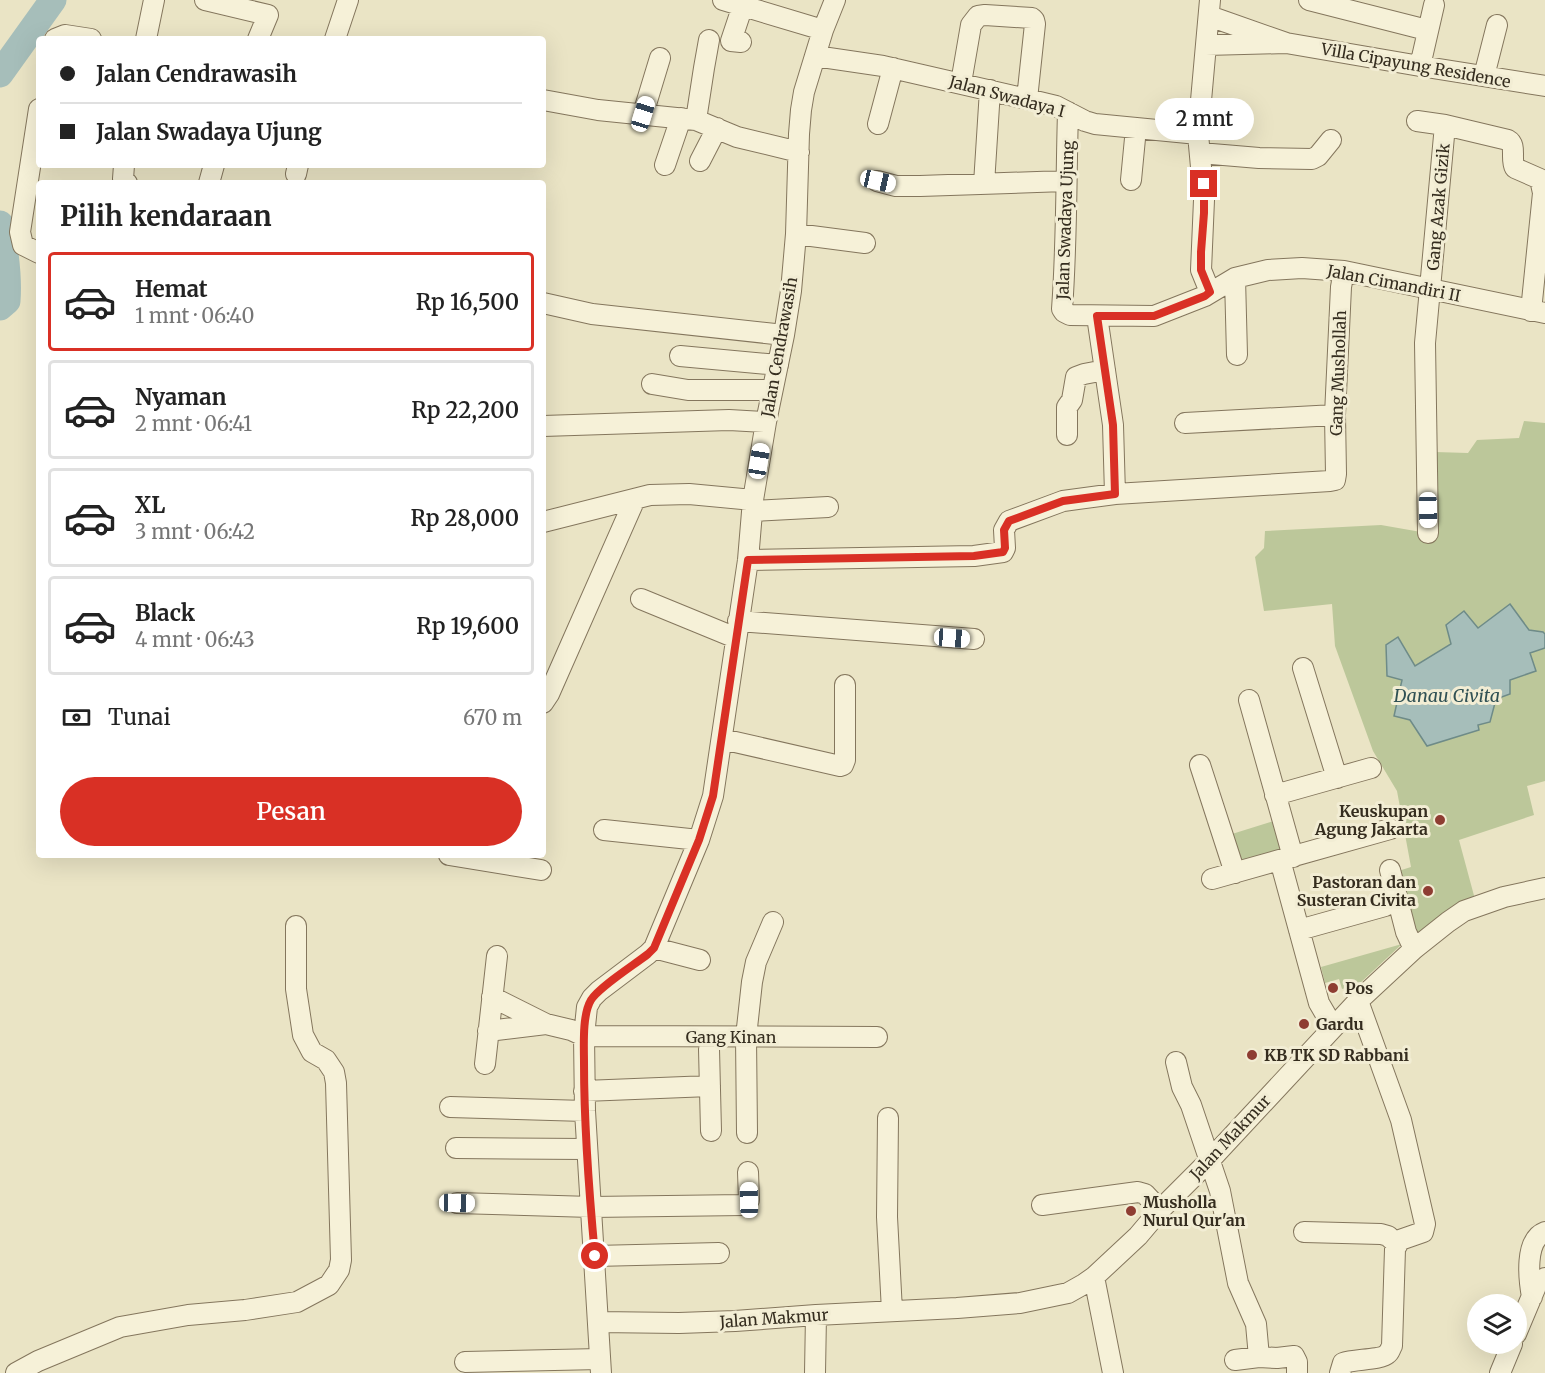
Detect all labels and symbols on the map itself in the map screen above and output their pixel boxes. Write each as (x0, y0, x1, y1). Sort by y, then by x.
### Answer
street label: Villa Cipayung Residence (1319, 38, 1512, 92)
street label: Jalan Swadaya I (946, 71, 1067, 121)
car (629, 94, 657, 134)
callout: 2 mnt (1154, 97, 1254, 139)
street label: Jalan Swadaya Ujung (1052, 140, 1078, 301)
street label: Gang Azak Gizik (1422, 142, 1454, 271)
car (858, 168, 898, 194)
route end (1190, 170, 1217, 197)
street label: Jalan Cimandiri II (1325, 260, 1462, 306)
street label: Jalan Cendrawasih (757, 275, 801, 420)
street label: Gang Mushollah (1326, 309, 1350, 436)
car (747, 442, 771, 480)
car (1419, 492, 1437, 528)
car (933, 628, 971, 648)
water label: Danau Civita (1393, 684, 1500, 707)
place label: Keuskupan Agung Jakarta (1314, 801, 1428, 839)
marker: Keuskupan Agung Jakarta (1433, 813, 1447, 827)
place label: Pastoran dan Susteran Civita (1297, 872, 1416, 910)
marker: Pastoran dan Susteran Civita (1421, 884, 1435, 898)
place label: Pos (1345, 978, 1373, 998)
marker: Pos (1326, 981, 1340, 995)
place label: Gardu (1316, 1014, 1364, 1034)
marker: Gardu (1297, 1017, 1311, 1031)
street label: Gang Kinan (686, 1027, 777, 1047)
place label: KB TK SD Rabbani (1264, 1045, 1410, 1065)
marker: KB TK SD Rabbani (1245, 1048, 1259, 1062)
street label: Jalan Makmur (1185, 1090, 1275, 1185)
car (740, 1182, 758, 1218)
place label: Musholla Nurul Qur'an (1143, 1192, 1246, 1230)
car (439, 1194, 475, 1212)
marker: Musholla Nurul Qur'an (1124, 1204, 1138, 1218)
route start (581, 1242, 608, 1269)
street label: Jalan Makmur (718, 1304, 829, 1332)

